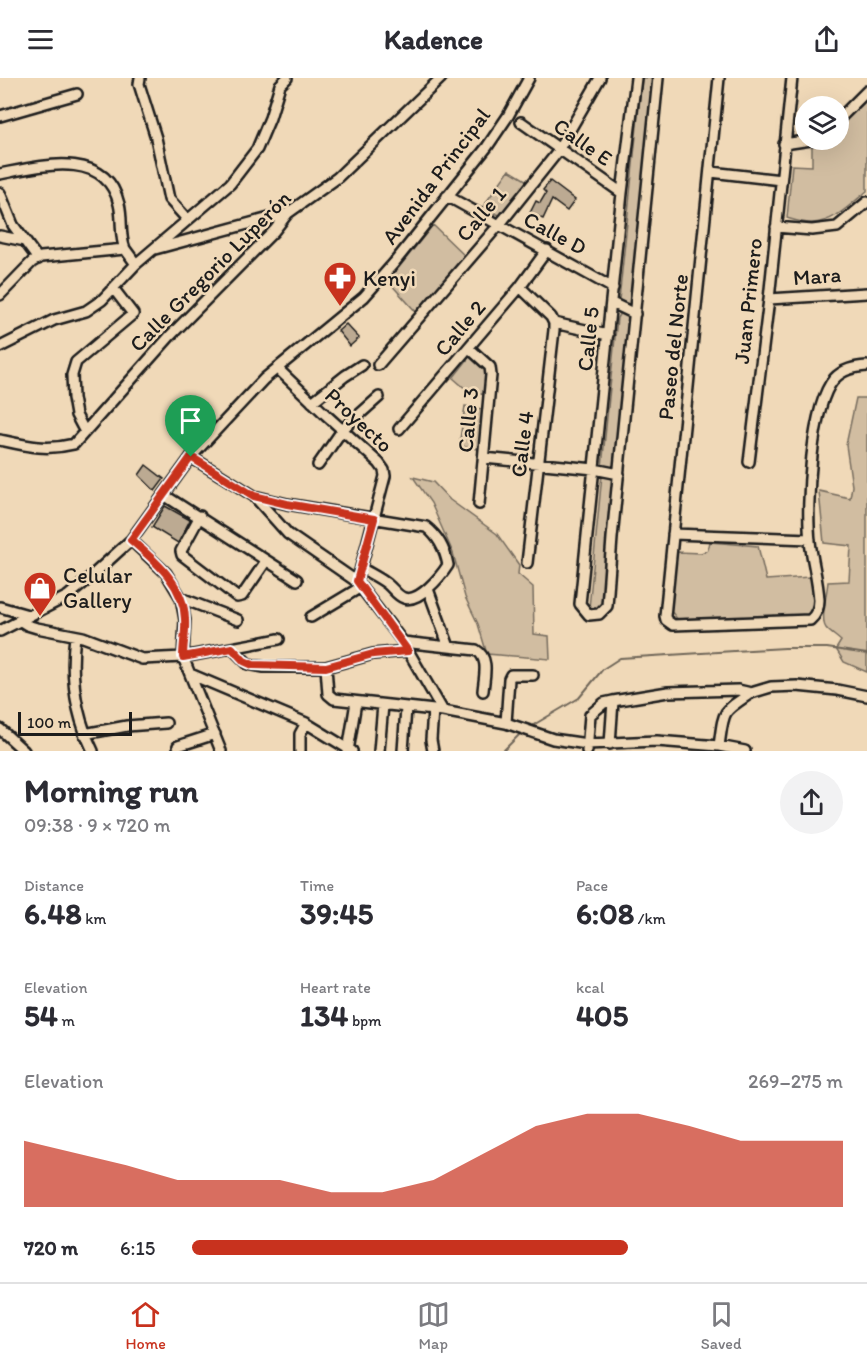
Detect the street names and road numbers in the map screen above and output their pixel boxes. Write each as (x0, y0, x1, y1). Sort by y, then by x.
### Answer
street label: Avenida Principal (376, 102, 496, 250)
street label: Calle E (548, 112, 618, 172)
street label: Calle 1 (450, 181, 512, 247)
street label: Calle Gregorio Luperón (124, 184, 297, 357)
street label: Calle D (519, 205, 591, 261)
street label: Juan Primero (728, 237, 768, 365)
street label: Mara (792, 261, 842, 291)
street label: Paseo del Norte (652, 273, 694, 421)
street label: Calle 2 (429, 294, 492, 362)
street label: Calle 5 (571, 305, 605, 373)
street label: Proyecto (319, 382, 399, 458)
street label: Calle 3 (452, 386, 484, 454)
street label: Calle 4 (505, 409, 539, 479)

